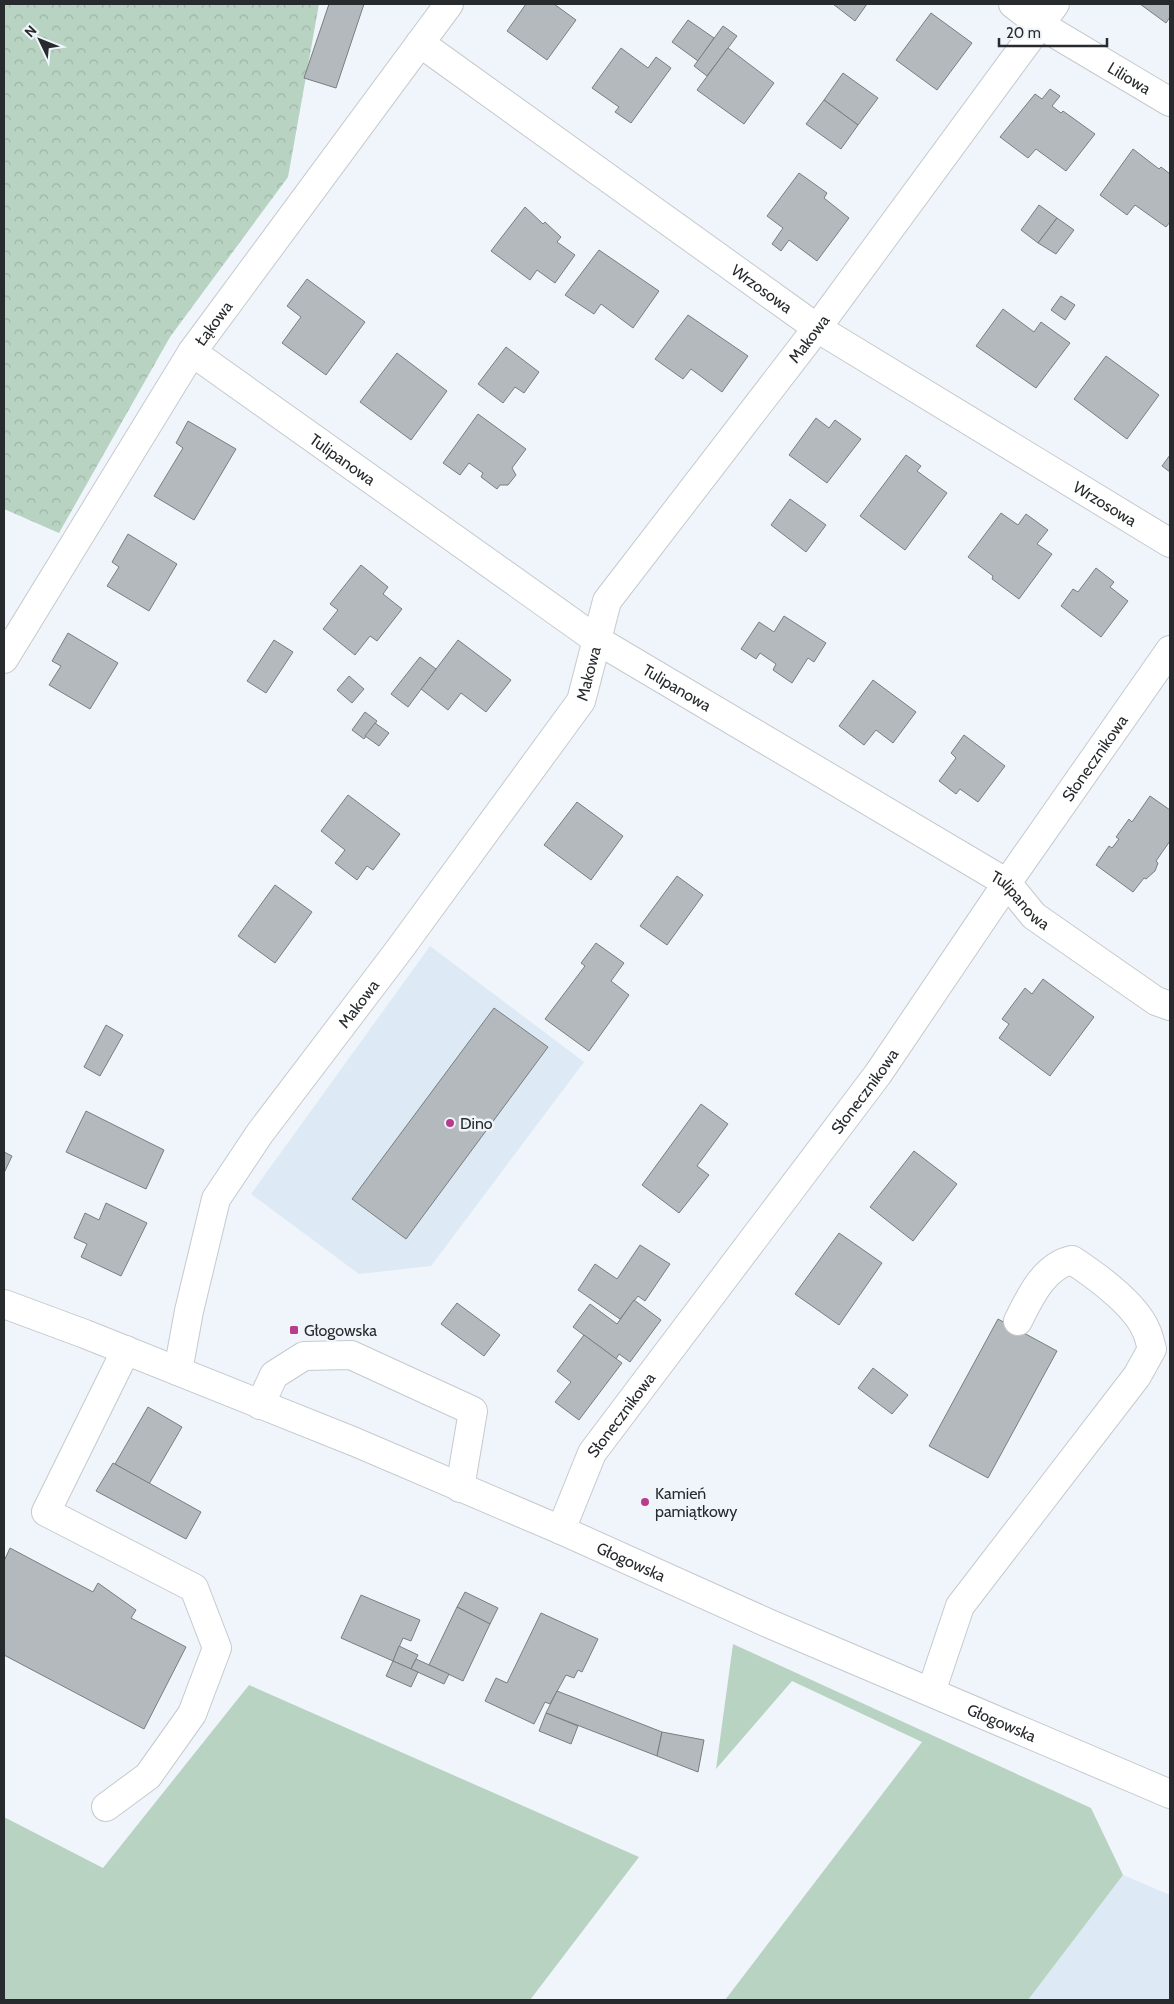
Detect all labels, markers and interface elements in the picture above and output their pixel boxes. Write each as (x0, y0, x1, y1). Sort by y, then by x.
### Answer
north arrow (15, 15, 65, 65)
scale bar (999, 15, 1106, 47)
text: N (21, 21, 40, 41)
text: 20 m (1006, 24, 1041, 42)
street label: Liliowa (1105, 58, 1155, 98)
street label: Wrzosowa (728, 260, 796, 317)
street label: Łąkowa (191, 297, 236, 349)
street label: Makowa (784, 311, 833, 366)
street label: Tulipanowa (306, 429, 380, 489)
street label: Wrzosowa (1070, 477, 1140, 530)
street label: Makowa (572, 644, 604, 703)
street label: Tulipanowa (639, 660, 715, 715)
street label: Słonecznikowa (1058, 711, 1131, 805)
street label: Tulipanowa (988, 866, 1054, 934)
street label: Makowa (334, 976, 383, 1031)
street label: Słonecznikowa (827, 1045, 902, 1137)
place label: Dino (460, 1114, 493, 1133)
marker: Dino (444, 1117, 456, 1129)
place label: Głogowska (304, 1321, 377, 1340)
marker: Głogowska (288, 1324, 300, 1336)
street label: Słonecznikowa (583, 1368, 659, 1461)
place label: Kamień pamiątkowy (655, 1484, 737, 1521)
marker: Kamień pamiątkowy (639, 1496, 651, 1508)
street label: Głogowska (594, 1538, 669, 1585)
street label: Głogowska (964, 1699, 1039, 1746)

